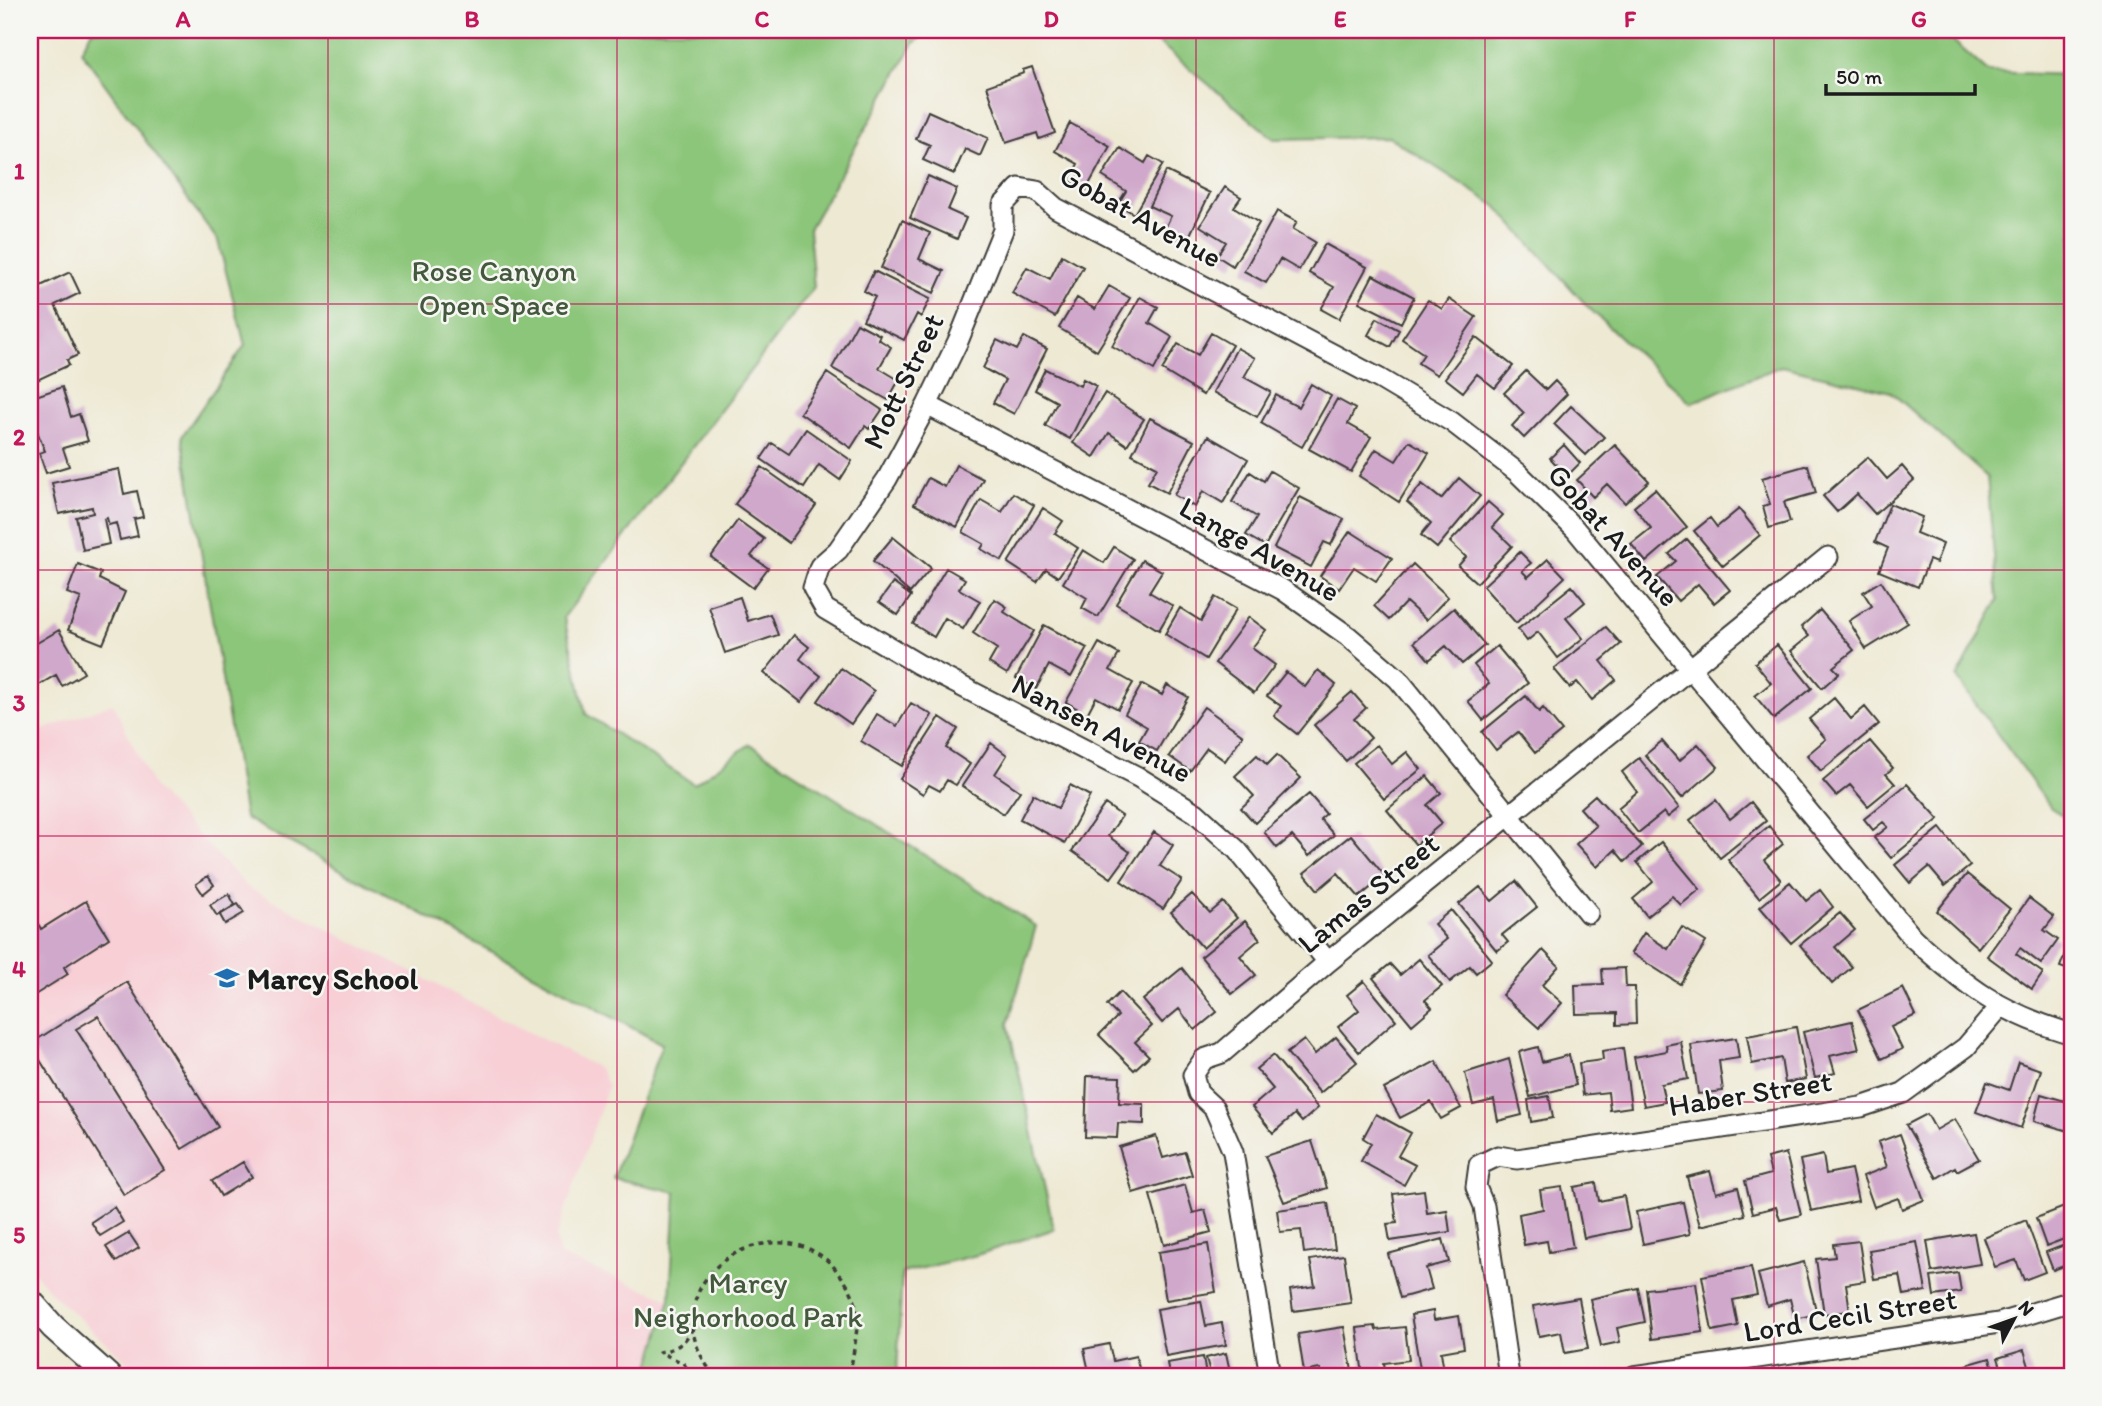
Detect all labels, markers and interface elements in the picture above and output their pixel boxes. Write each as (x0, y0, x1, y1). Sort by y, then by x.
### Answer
text: A (175, 5, 191, 33)
text: B (465, 5, 480, 33)
text: C (755, 5, 770, 33)
text: D (1043, 5, 1059, 33)
text: E (1334, 5, 1347, 33)
text: F (1624, 5, 1637, 33)
text: G (1911, 5, 1927, 33)
scale bar (1826, 52, 1974, 96)
text: 50 m (1836, 64, 1883, 89)
street label: Gobat Avenue (1053, 156, 1229, 276)
text: 1 (14, 157, 25, 185)
park label: Rose Canyon Open Space (412, 252, 577, 323)
street label: Mott Street (854, 307, 952, 455)
text: 2 (13, 423, 26, 451)
street label: Gobat Avenue (1540, 456, 1688, 614)
street label: Lange Avenue (1173, 488, 1347, 610)
street label: Nansen Avenue (1006, 665, 1198, 791)
text: 3 (13, 689, 26, 717)
street label: Lamas Street (1290, 825, 1446, 961)
text: 4 (12, 955, 26, 983)
place label: Marcy School (247, 960, 419, 997)
school or university icon: Marcy School (213, 964, 241, 992)
street label: Haber Street (1666, 1062, 1834, 1124)
text: 5 (13, 1221, 25, 1249)
park label: Marcy Neighorhood Park (633, 1264, 863, 1335)
street label: Lord Cecil Street (1741, 1280, 1959, 1350)
north arrow (1980, 1284, 2050, 1354)
text: N (2014, 1296, 2039, 1321)

